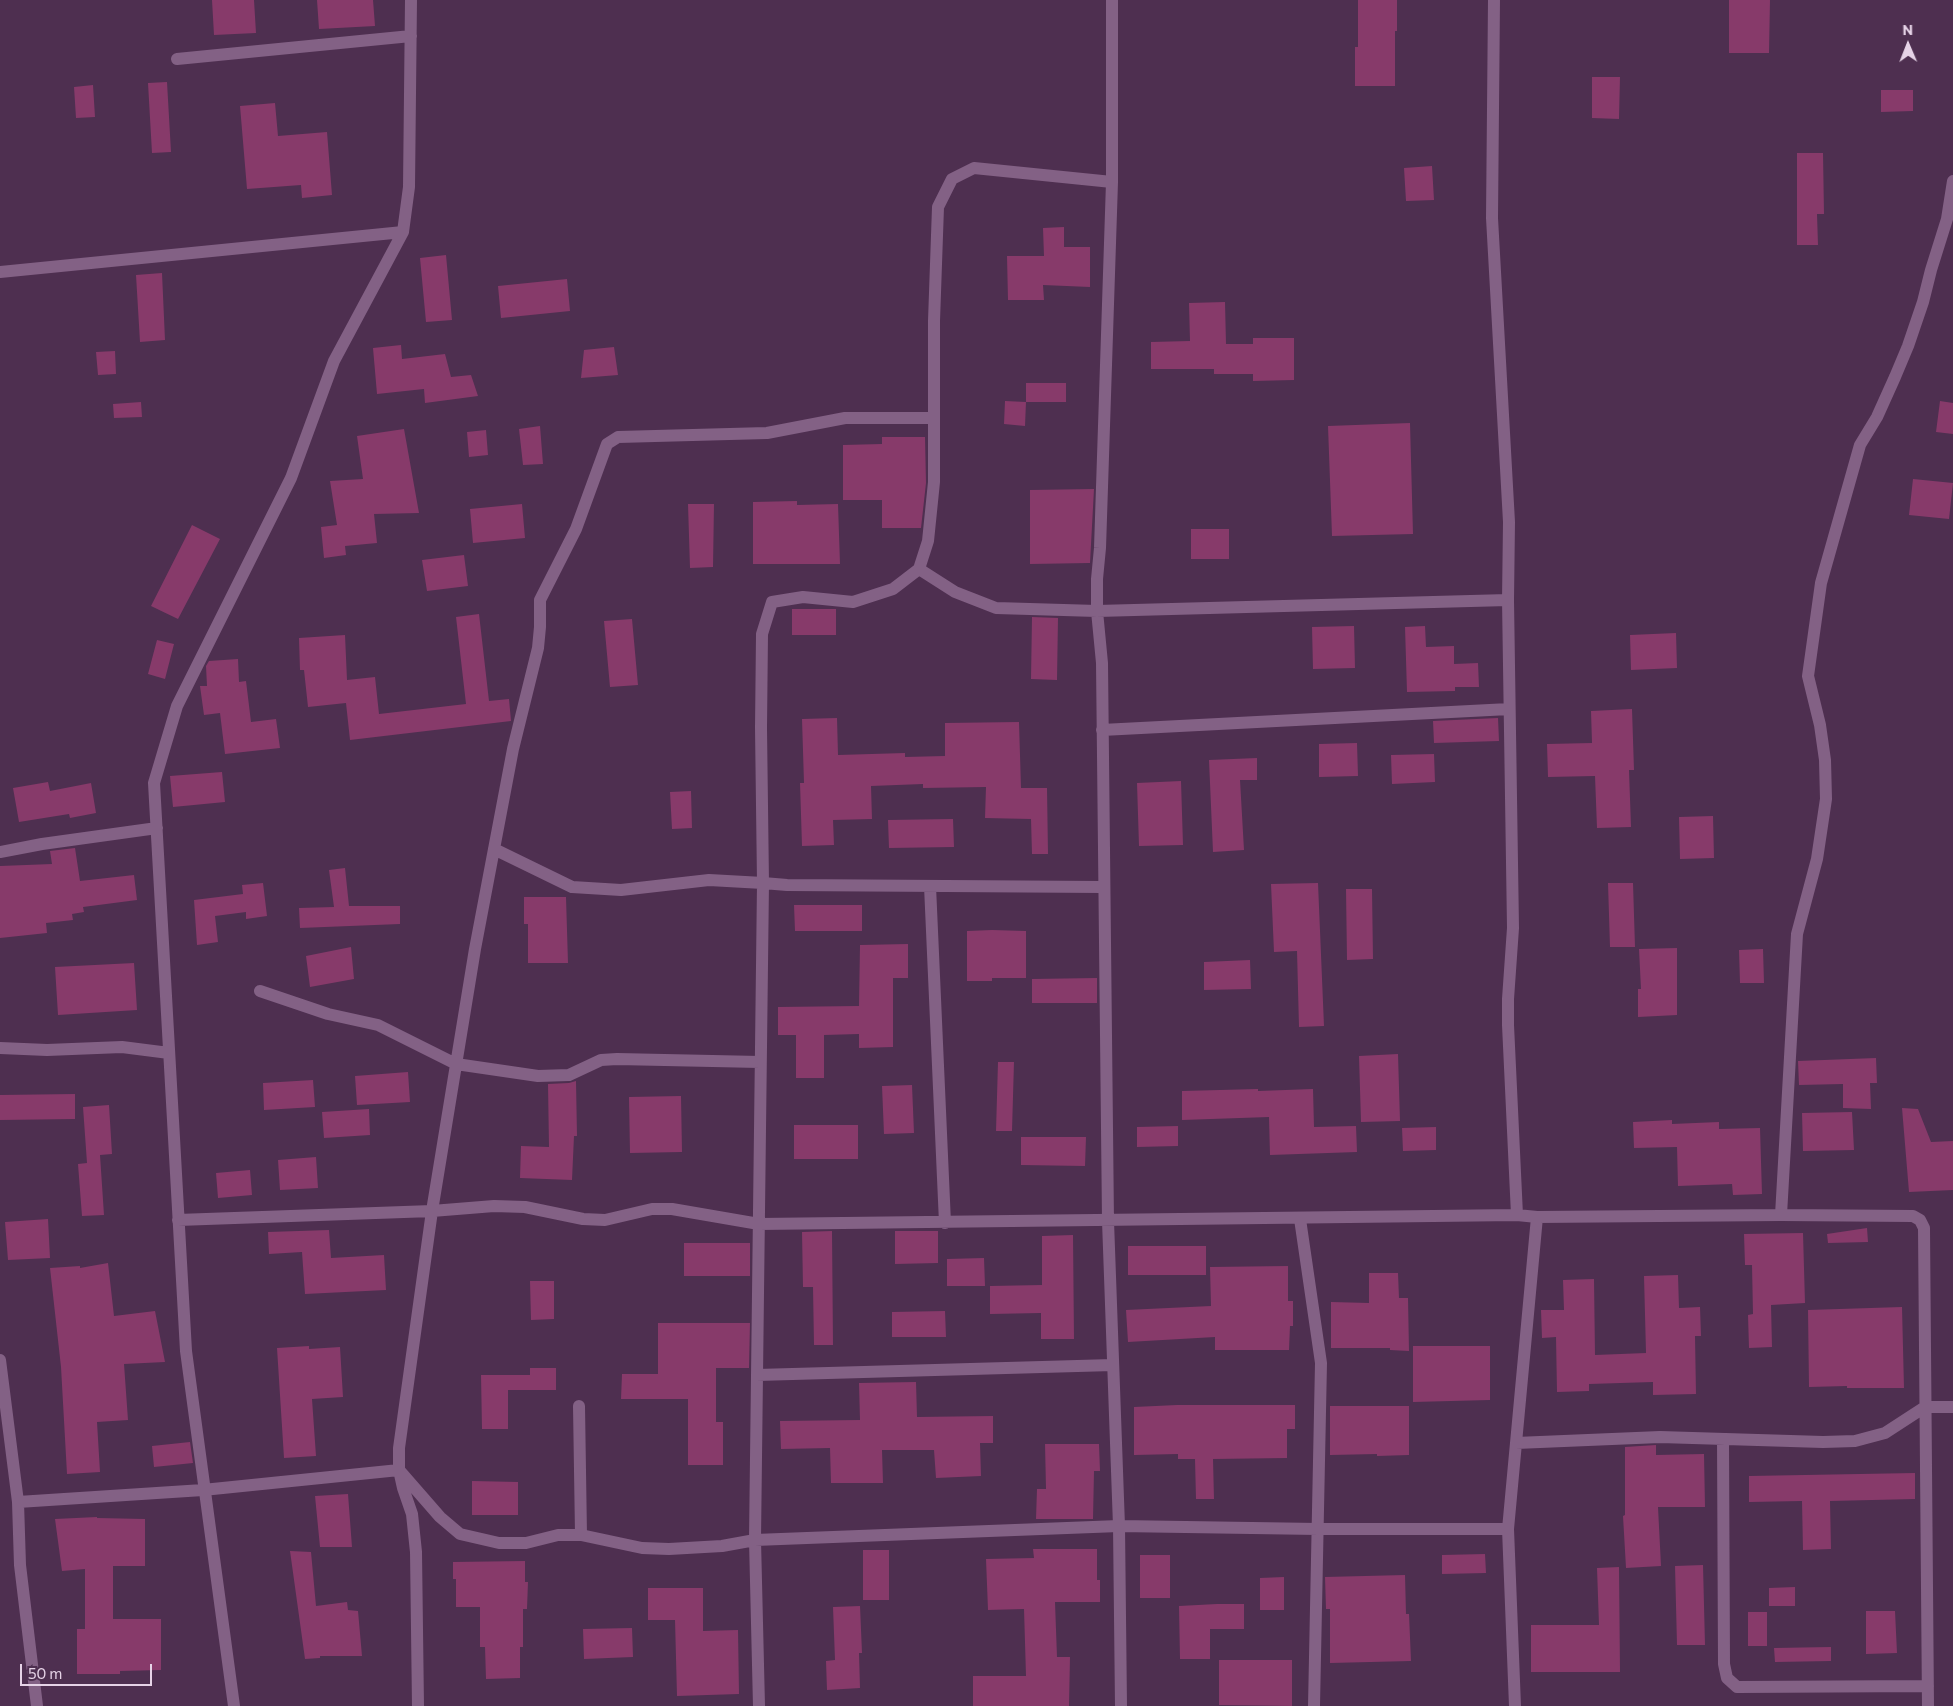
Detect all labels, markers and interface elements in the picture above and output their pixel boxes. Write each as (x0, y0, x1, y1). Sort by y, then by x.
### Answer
north arrow (1883, 20, 1933, 70)
text: N (1902, 21, 1913, 38)
scale bar (22, 1654, 155, 1686)
text: 50 m (28, 1664, 62, 1682)

